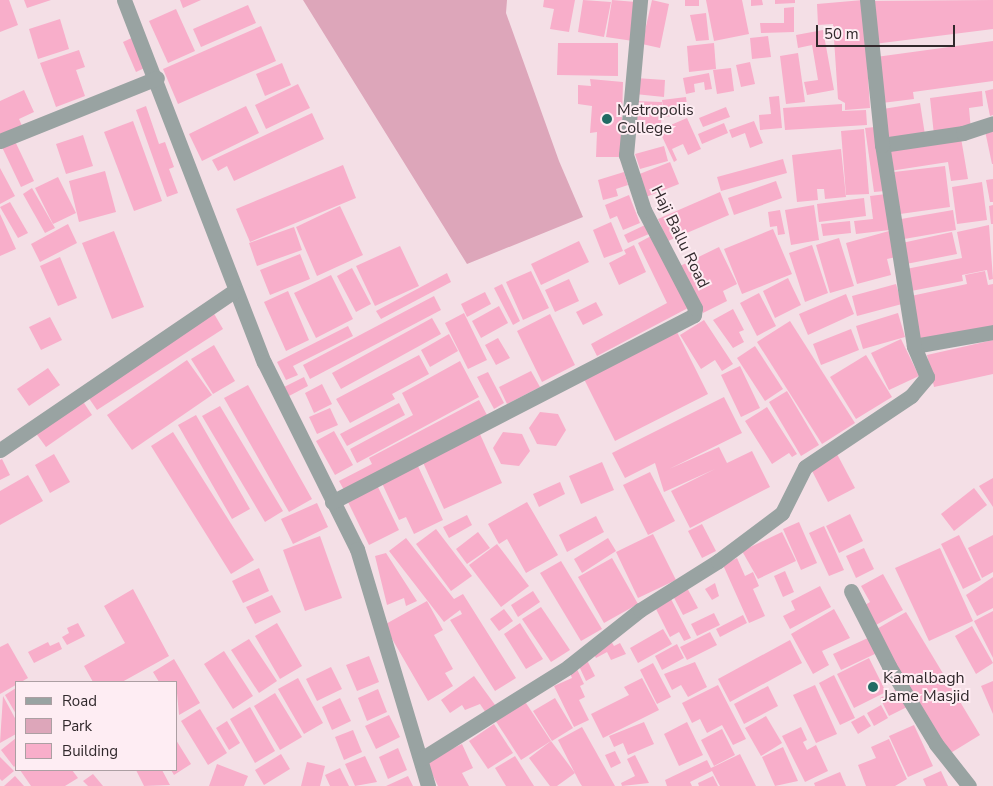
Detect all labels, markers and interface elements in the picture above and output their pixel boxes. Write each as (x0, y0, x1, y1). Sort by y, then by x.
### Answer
scale bar (818, 15, 957, 47)
text: 50 m (824, 24, 859, 44)
place label: Metropolis College (617, 100, 694, 138)
marker: Metropolis College (601, 113, 613, 125)
street label: Haji Ballu Road (647, 183, 713, 291)
place label: Kamalbagh Jame Masjid (883, 668, 970, 706)
legend (15, 681, 178, 771)
marker: Kamalbagh Jame Masjid (867, 681, 879, 693)
text: Road (62, 691, 97, 711)
text: Park (62, 716, 92, 736)
text: Building (62, 741, 118, 761)

